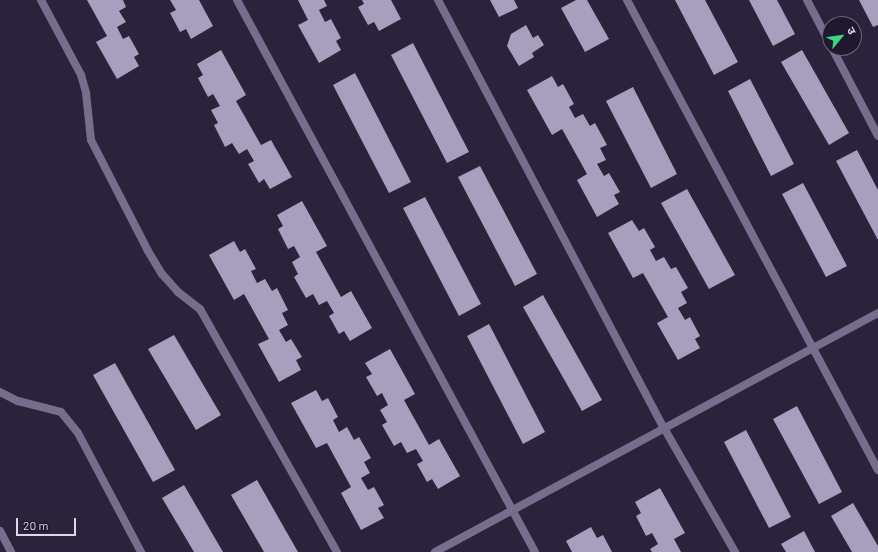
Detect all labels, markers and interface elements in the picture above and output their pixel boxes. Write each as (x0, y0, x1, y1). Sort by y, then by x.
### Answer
north arrow (822, 16, 862, 56)
text: उ (845, 24, 859, 36)
scale bar (18, 510, 78, 536)
text: 20 m (23, 518, 49, 532)

